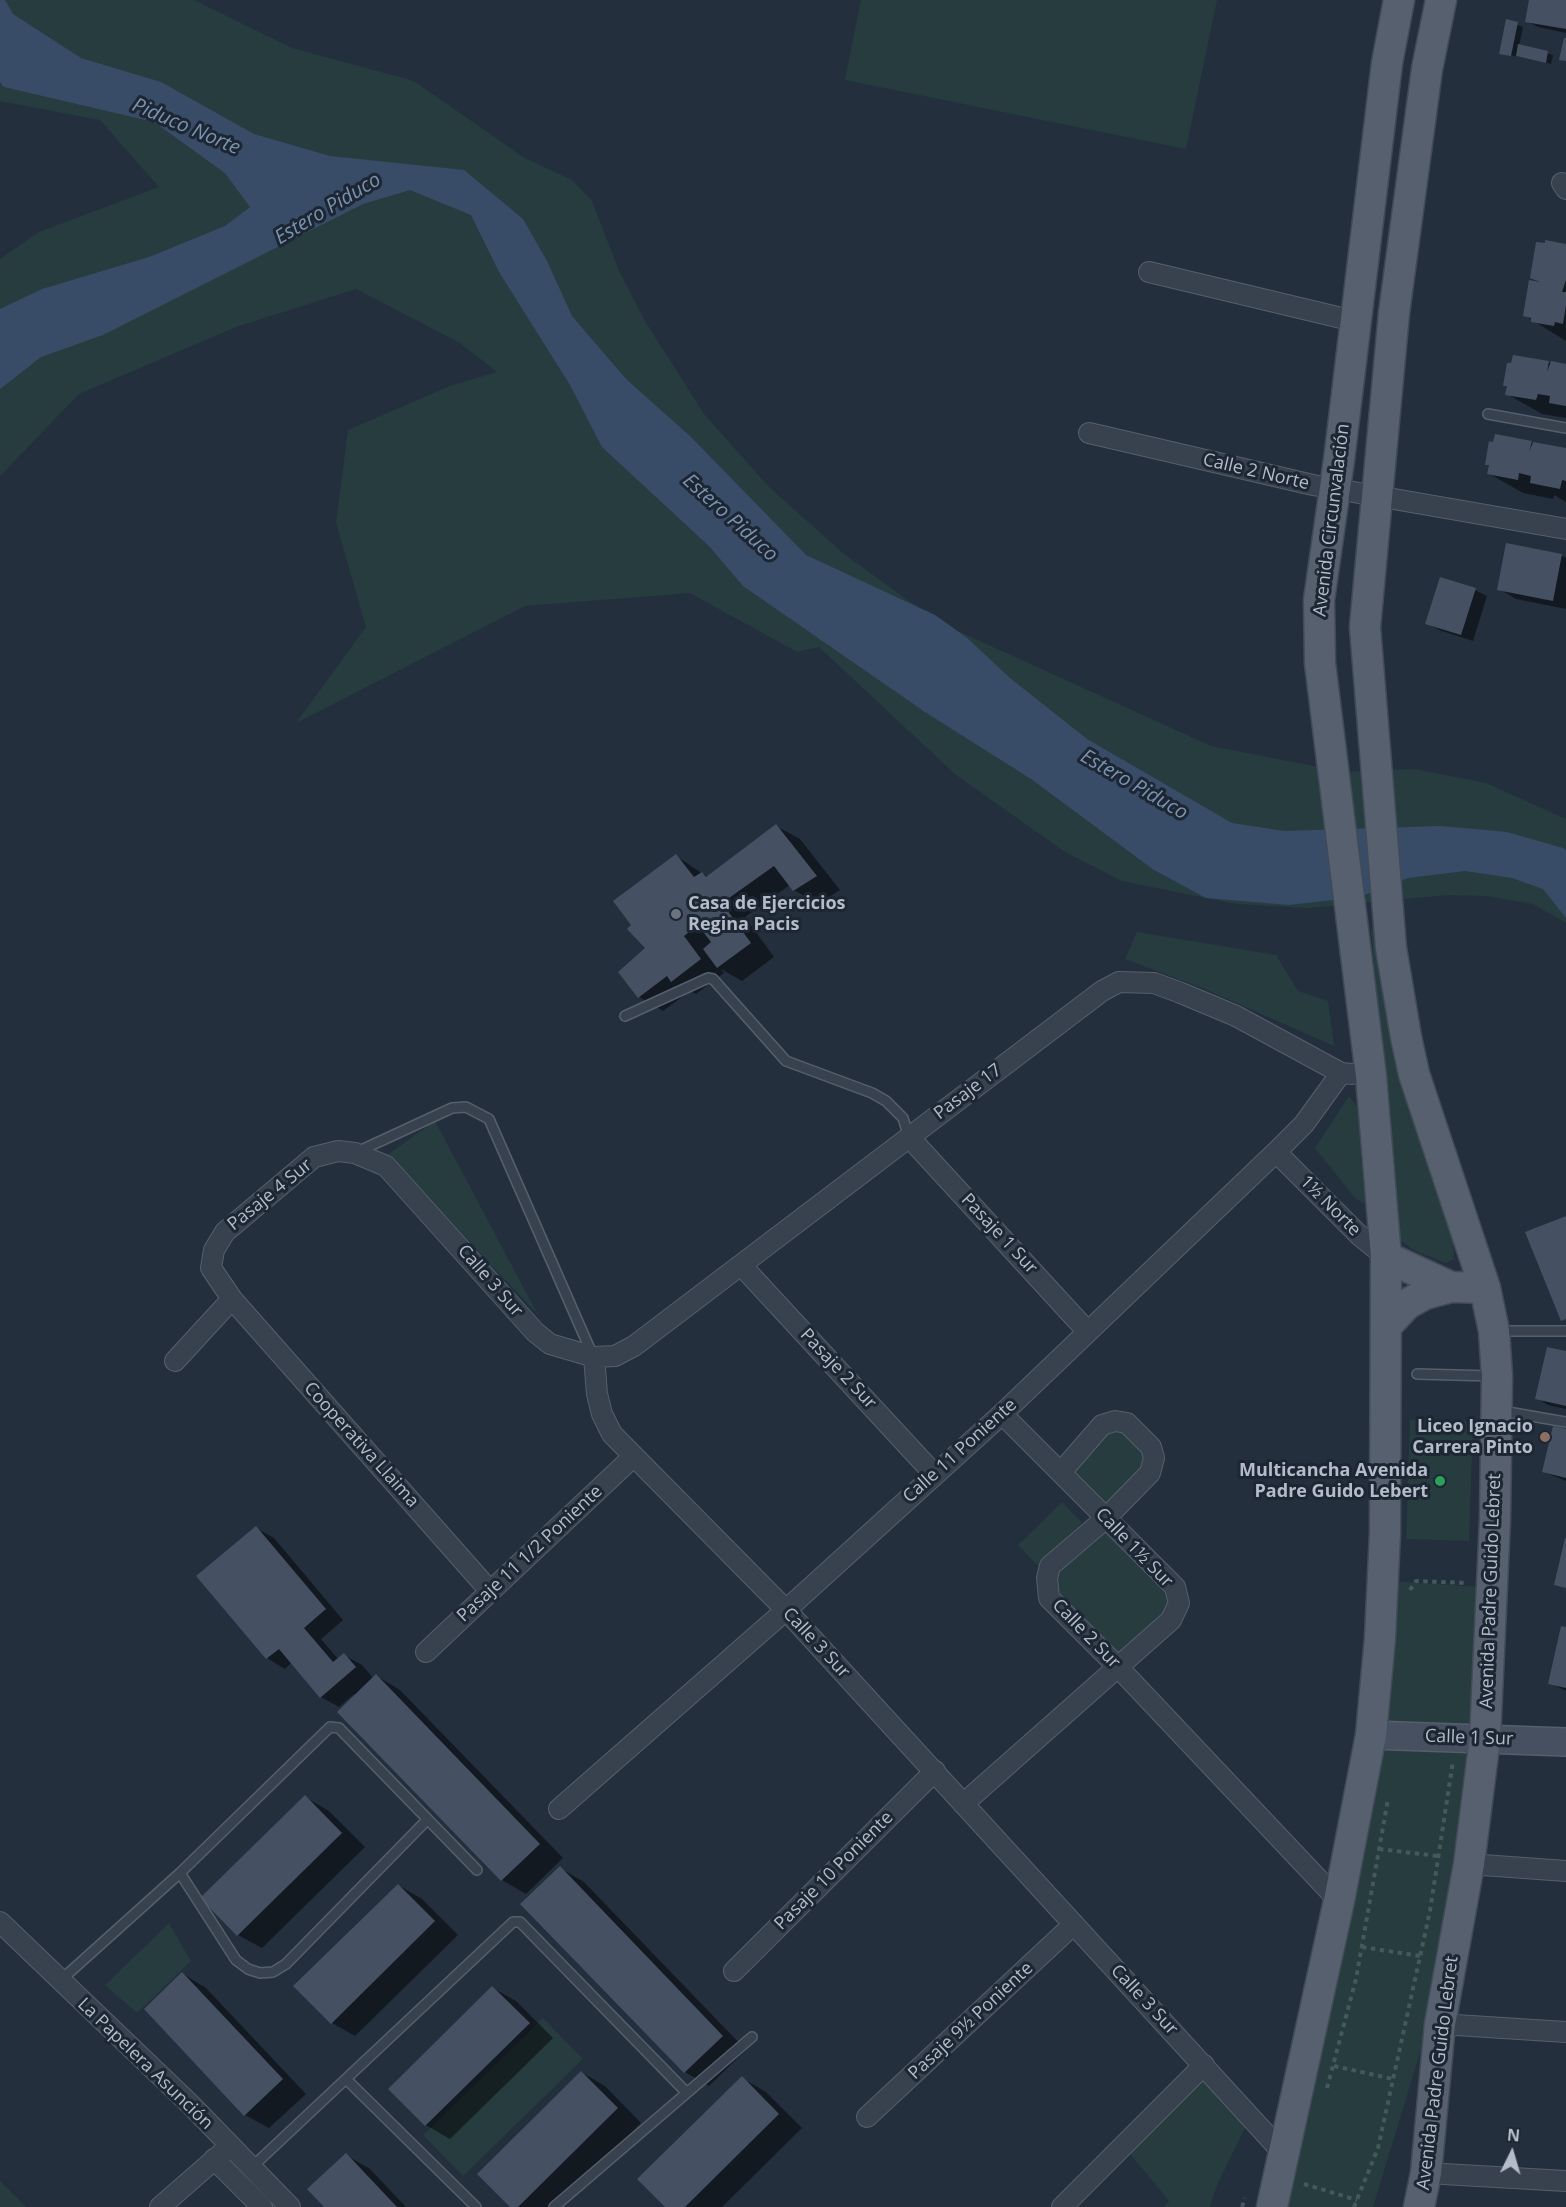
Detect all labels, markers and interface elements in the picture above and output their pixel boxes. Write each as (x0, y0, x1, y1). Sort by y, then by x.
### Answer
water label: Piduco Norte (128, 94, 244, 160)
water label: Estero Piduco (271, 168, 385, 250)
street label: Avenida Circunvalación (1309, 422, 1355, 618)
street label: Calle 2 Norte (1201, 449, 1311, 495)
water label: Estero Piduco (678, 469, 782, 567)
water label: Estero Piduco (1076, 745, 1192, 825)
place label: Casa de Ejercicios Regina Pacis (688, 893, 846, 936)
marker: Casa de Ejercicios Regina Pacis (669, 907, 683, 921)
street label: Pasaje 17 (930, 1060, 1006, 1124)
street label: Pasaje 4 Sur (224, 1155, 316, 1235)
street label: 1½ Norte (1295, 1171, 1365, 1241)
street label: Pasaje 1 Sur (956, 1189, 1042, 1279)
street label: Calle 3 Sur (453, 1241, 527, 1321)
street label: Pasaje 2 Sur (795, 1324, 881, 1414)
street label: Cooperativa Llaima (299, 1378, 423, 1512)
street label: Calle 11 Poniente (899, 1394, 1021, 1508)
place label: Liceo Ignacio Carrera Pinto (1412, 1416, 1533, 1458)
marker: Liceo Ignacio Carrera Pinto (1538, 1430, 1552, 1444)
place label: Multicancha Avenida Padre Guido Lebert (1239, 1460, 1428, 1502)
street label: Avenida Padre Guido Lebret (1476, 1473, 1506, 1709)
marker: Multicancha Avenida Padre Guido Lebert (1433, 1474, 1447, 1488)
street label: Pasaje 11 1/2 Poniente (453, 1481, 607, 1627)
street label: Calle 1½ Sur (1091, 1504, 1177, 1592)
street label: Calle 2 Sur (1048, 1595, 1124, 1673)
street label: Calle 3 Sur (778, 1603, 854, 1683)
street label: Calle 1 Sur (1424, 1726, 1514, 1750)
street label: Pasaje 10 Poniente (770, 1807, 898, 1935)
street label: Avenida Padre Guido Lebret (1413, 1955, 1463, 2191)
street label: Pasaje 9½ Poniente (904, 1958, 1038, 2084)
street label: Calle 3 Sur (1106, 1960, 1182, 2040)
street label: La Papelera Asunción (73, 1994, 217, 2134)
north arrow (1482, 2123, 1542, 2183)
text: N (1506, 2124, 1521, 2147)

